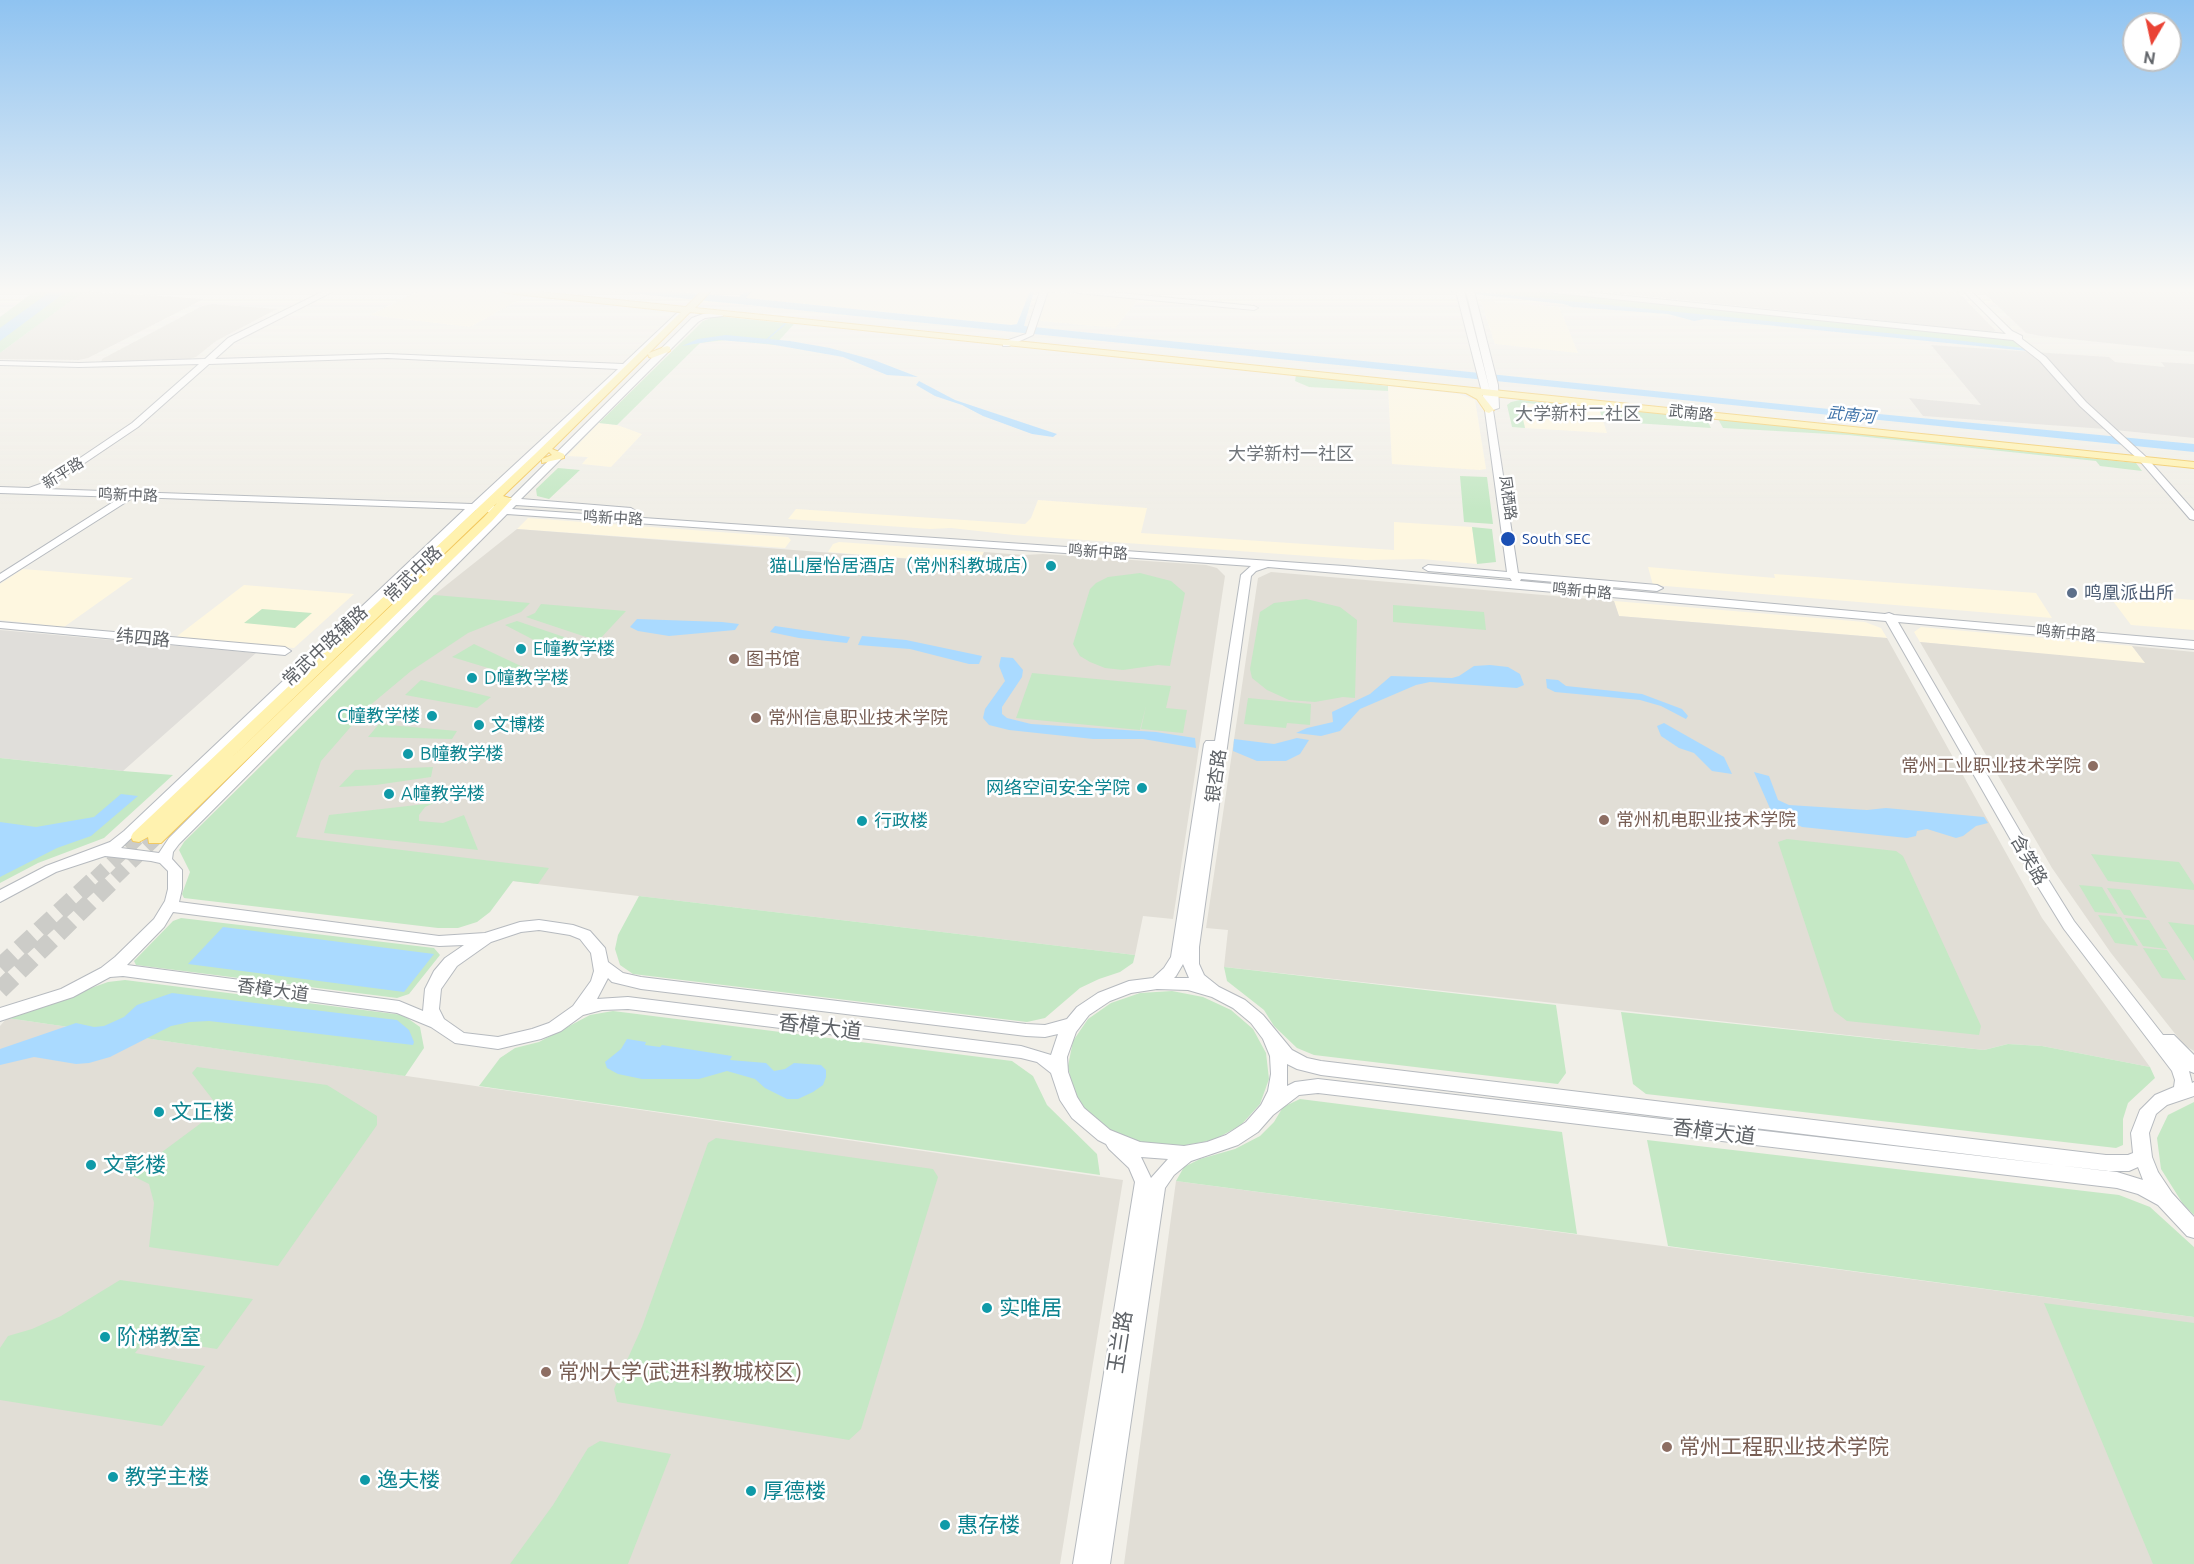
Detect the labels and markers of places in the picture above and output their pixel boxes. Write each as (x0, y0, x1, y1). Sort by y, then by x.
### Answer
marker: South SEC (1499, 530, 1517, 548)
place label: South SEC (1522, 530, 1590, 548)
place label: 猫山屋怡居酒店（常州科教城店） (769, 555, 1039, 577)
marker: 猫山屋怡居酒店（常州科教城店） (1044, 559, 1058, 573)
place label: 鸣凰派出所 (2084, 582, 2174, 604)
marker: 鸣凰派出所 (2065, 586, 2079, 600)
place label: E幢教学楼 (533, 638, 615, 660)
marker: E幢教学楼 (514, 642, 528, 656)
place label: 图书馆 (746, 648, 800, 670)
marker: 图书馆 (727, 652, 741, 666)
place label: D幢教学楼 (484, 667, 569, 689)
marker: D幢教学楼 (465, 671, 479, 685)
place label: C幢教学楼 (337, 705, 420, 727)
place label: 常州信息职业技术学院 (768, 707, 948, 729)
marker: C幢教学楼 (425, 709, 439, 723)
marker: 常州信息职业技术学院 (749, 711, 763, 725)
place label: 文博楼 (491, 714, 545, 736)
marker: 文博楼 (472, 718, 486, 732)
place label: B幢教学楼 (420, 743, 503, 765)
marker: B幢教学楼 (401, 747, 415, 761)
place label: 常州工业职业技术学院 (1901, 755, 2081, 777)
marker: 常州工业职业技术学院 (2086, 759, 2100, 773)
place label: 网络空间安全学院 (986, 777, 1130, 799)
marker: 网络空间安全学院 (1135, 781, 1149, 795)
place label: A幢教学楼 (401, 783, 485, 805)
marker: A幢教学楼 (382, 787, 396, 801)
place label: 常州机电职业技术学院 (1616, 809, 1796, 831)
place label: 行政楼 (874, 810, 928, 832)
marker: 常州机电职业技术学院 (1597, 813, 1611, 827)
marker: 行政楼 (855, 814, 869, 828)
place label: 文正楼 (171, 1099, 234, 1125)
marker: 文正楼 (152, 1105, 166, 1119)
place label: 文彰楼 (103, 1152, 166, 1178)
marker: 文彰楼 (84, 1158, 98, 1172)
place label: 实唯居 (999, 1295, 1062, 1321)
marker: 实唯居 (980, 1301, 994, 1315)
place label: 阶梯教室 (117, 1324, 201, 1350)
marker: 阶梯教室 (98, 1330, 112, 1344)
place label: 常州大学(武进科教城校区) (558, 1359, 802, 1385)
marker: 常州大学(武进科教城校区) (539, 1365, 553, 1379)
place label: 常州工程职业技术学院 (1679, 1434, 1889, 1460)
marker: 常州工程职业技术学院 (1660, 1440, 1674, 1454)
place label: 教学主楼 (125, 1464, 209, 1490)
place label: 逸夫楼 (377, 1467, 440, 1493)
marker: 教学主楼 (106, 1470, 120, 1484)
marker: 逸夫楼 (358, 1473, 372, 1487)
place label: 厚德楼 (763, 1478, 826, 1504)
marker: 厚德楼 (744, 1484, 758, 1498)
place label: 惠存楼 (957, 1512, 1020, 1538)
marker: 惠存楼 (938, 1518, 952, 1532)

